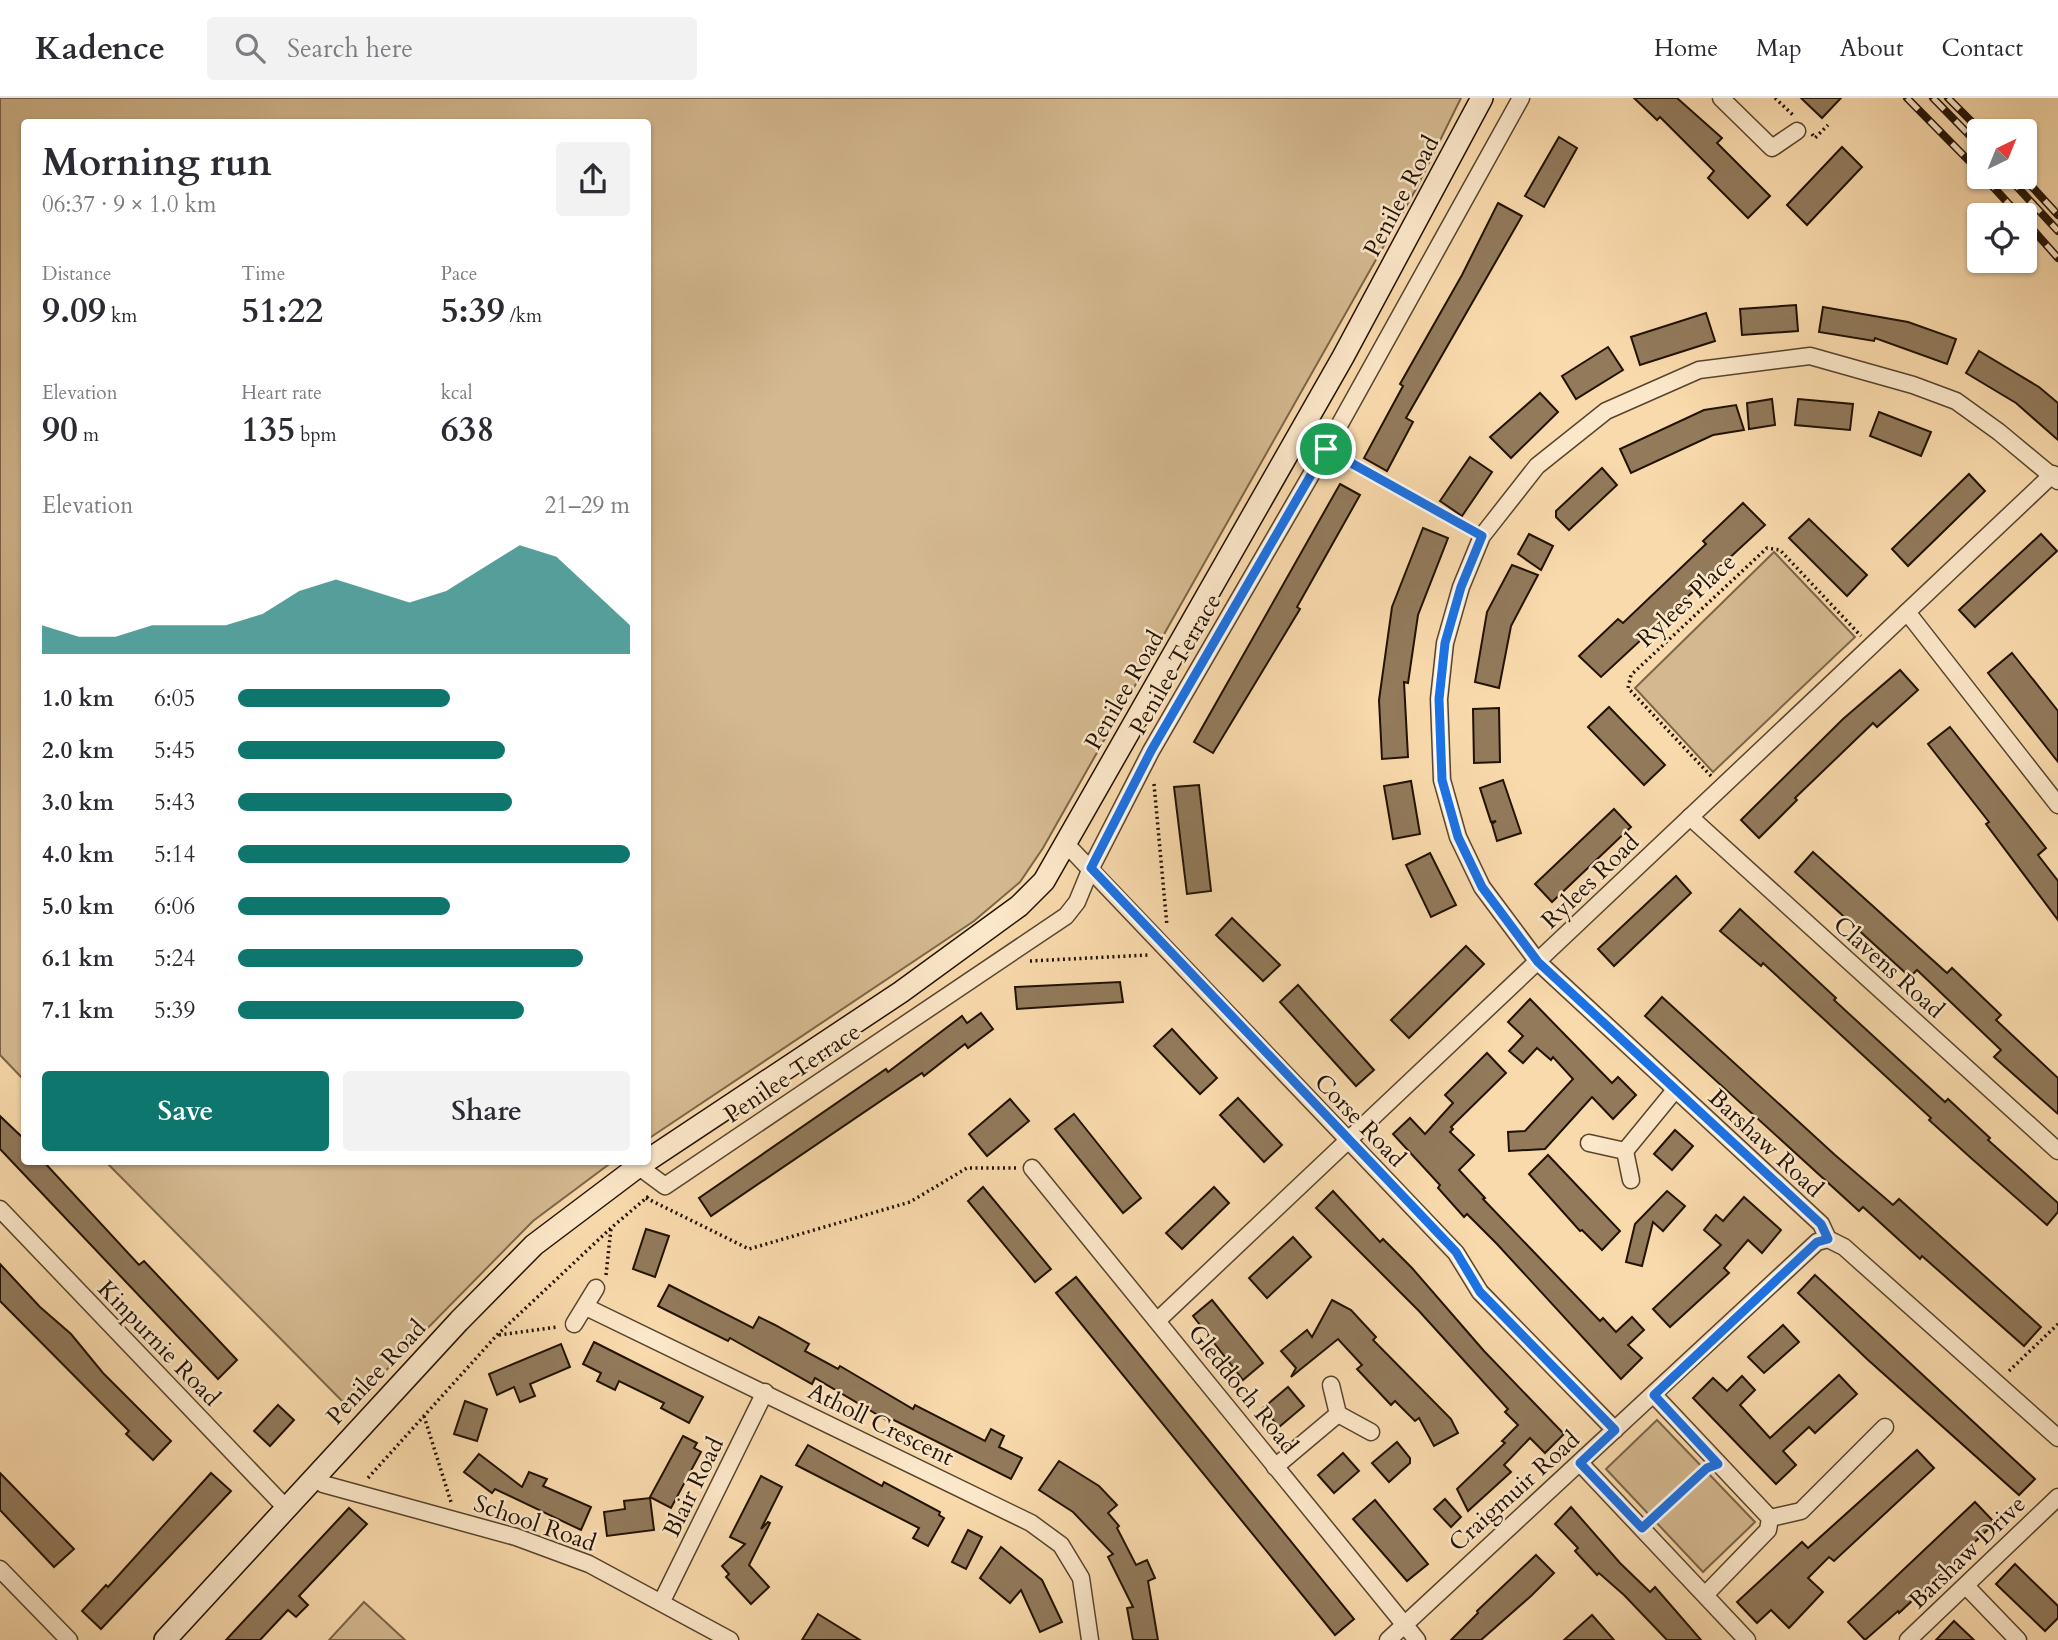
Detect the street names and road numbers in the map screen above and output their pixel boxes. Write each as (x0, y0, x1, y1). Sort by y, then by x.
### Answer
street label: Penilee Road (1356, 130, 1447, 263)
street label: Rylees Place (1630, 546, 1743, 655)
street label: Penilee Terrace (1122, 588, 1229, 741)
street label: Penilee Road (1077, 624, 1172, 756)
street label: Rylees Road (1534, 826, 1647, 936)
street label: Clavens Road (1826, 909, 1951, 1026)
street label: Penilee Terrace (718, 1016, 867, 1131)
street label: Corse Road (1307, 1066, 1413, 1174)
street label: Barshaw Road (1701, 1082, 1830, 1205)
street label: Kinpurnie Road (90, 1273, 227, 1414)
street label: Penilee Road (319, 1312, 434, 1432)
street label: Gleddoch Road (1180, 1318, 1305, 1461)
street label: Atholl Crescent (802, 1375, 960, 1474)
street label: Craigmuir Road (1442, 1423, 1587, 1559)
street label: Blair Road (655, 1431, 732, 1543)
street label: School Road (469, 1487, 601, 1560)
street label: Barshaw Drive (1902, 1488, 2033, 1617)

